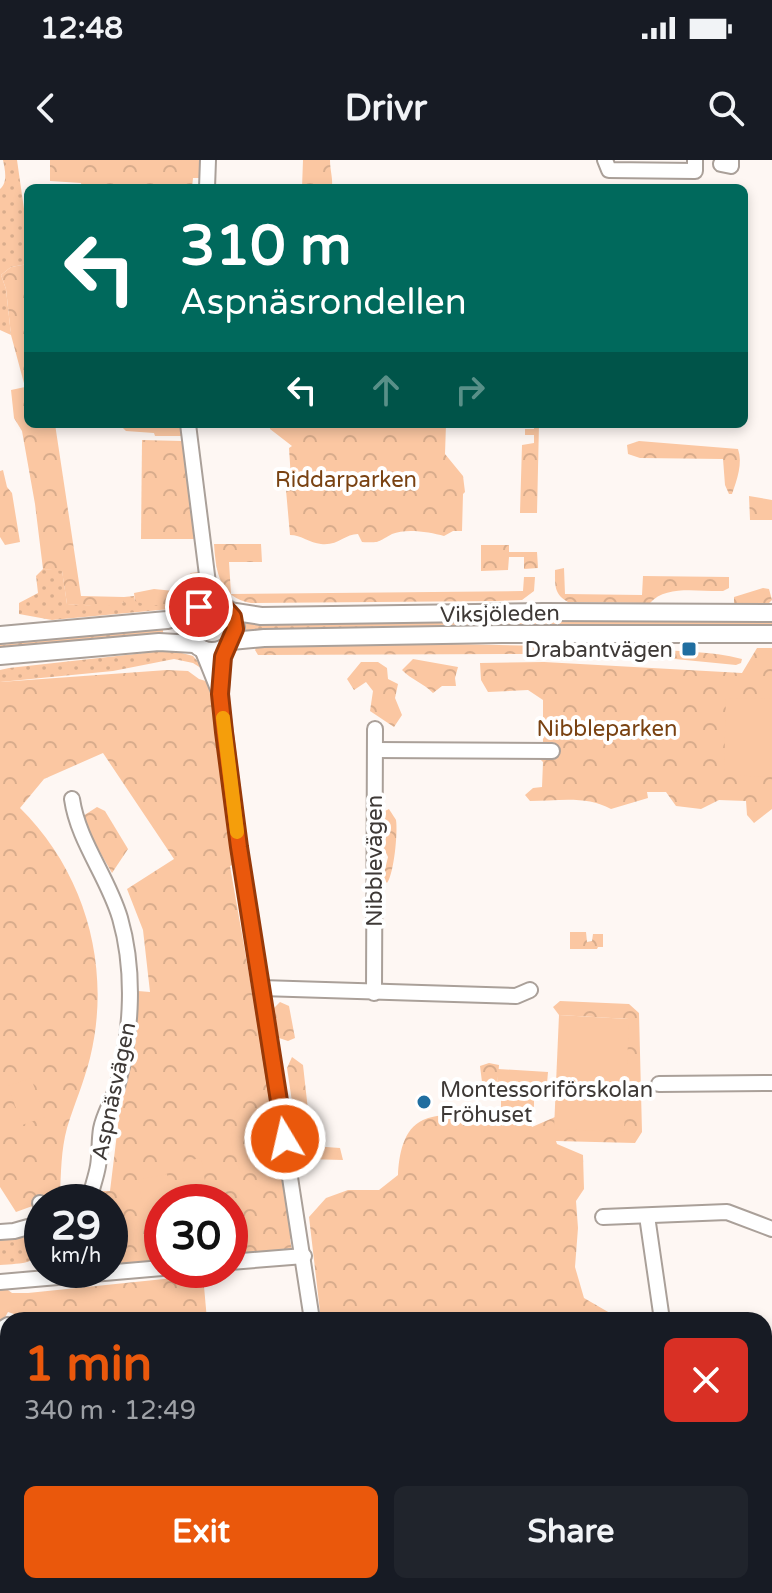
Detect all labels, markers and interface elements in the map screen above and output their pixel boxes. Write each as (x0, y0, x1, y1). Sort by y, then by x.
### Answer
text: 12:48 (40, 10, 123, 47)
icon: back (24, 86, 68, 130)
icon: search (704, 86, 748, 130)
text: Drivr (345, 87, 427, 130)
text: 310 m (180, 213, 351, 280)
icon: left (48, 216, 152, 320)
text: Aspnäsrondellen (180, 281, 467, 324)
icon: left (280, 368, 324, 412)
icon: ahead (364, 368, 408, 412)
icon: right (448, 368, 492, 412)
park label: Riddarparken (275, 467, 417, 493)
pin (165, 573, 233, 641)
icon: arrive (177, 585, 221, 629)
street label: Viksjöleden (440, 600, 560, 628)
place label: Drabantvägen (525, 637, 673, 663)
marker: Drabantvägen (680, 640, 698, 658)
park label: Nibbleparken (537, 716, 677, 742)
street label: Nibblevägen (362, 795, 388, 927)
street label: Aspnäsvägen (87, 1020, 141, 1163)
place label: Montessoriförskolan Fröhuset (440, 1077, 653, 1128)
marker: Montessoriförskolan Fröhuset (415, 1093, 433, 1111)
position arrow (243, 1097, 327, 1181)
speed limit sign: 30 (144, 1184, 248, 1288)
text: 29 (51, 1202, 101, 1250)
text: km/h (51, 1244, 101, 1268)
text: 1 min (24, 1336, 152, 1394)
button: close (664, 1338, 748, 1422)
text: 340 m · 12:49 (24, 1395, 196, 1426)
button: Exit (24, 1486, 378, 1578)
button: Share (394, 1486, 748, 1578)

